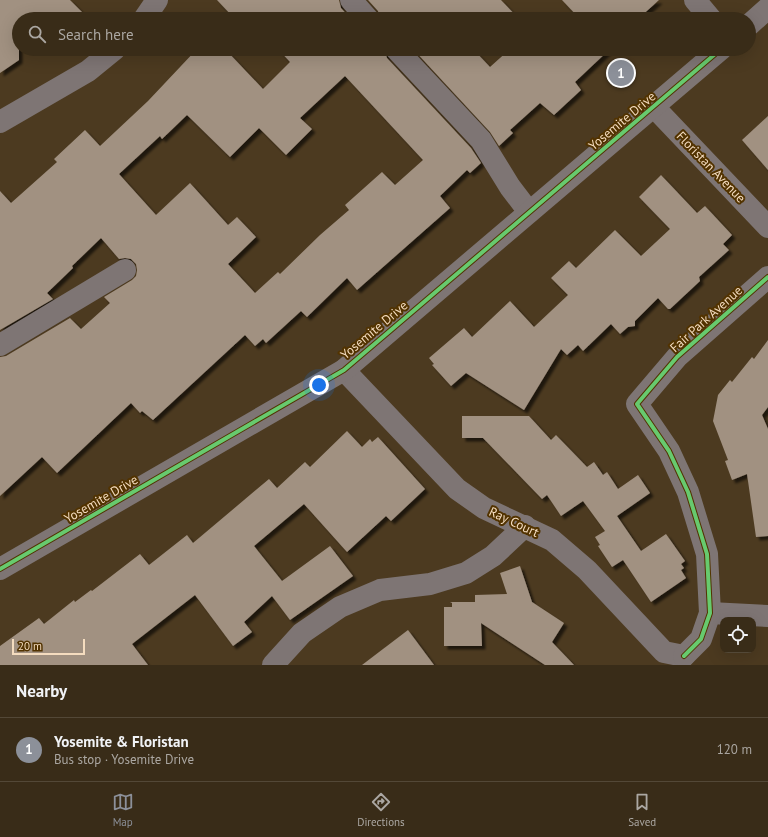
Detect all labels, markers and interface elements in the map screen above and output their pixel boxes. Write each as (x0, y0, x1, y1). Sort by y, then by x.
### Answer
search box (12, 12, 756, 56)
icon: search (26, 23, 48, 45)
text: Search here (58, 25, 134, 44)
pin: 1 (608, 58, 634, 88)
street label: Yosemite Drive (585, 88, 659, 154)
street label: Floristan Avenue (673, 128, 749, 206)
street label: Fair Park Avenue (666, 282, 746, 356)
street label: Yosemite Drive (337, 297, 411, 363)
your location (309, 375, 329, 395)
street label: Yosemite Drive (61, 471, 141, 527)
street label: Ray Court (486, 503, 542, 541)
map controls (720, 617, 756, 653)
button: locate (720, 617, 756, 653)
scale bar (12, 637, 85, 656)
text: 20 m (18, 639, 42, 653)
text: Nearby (16, 680, 67, 702)
text: Yosemite & Floristan (54, 732, 189, 751)
text: 1 (25, 741, 33, 758)
text: 120 m (717, 741, 752, 758)
text: Bus stop · Yosemite Drive (54, 751, 194, 768)
tab: Map (112, 791, 134, 829)
tab: Directions (357, 791, 405, 829)
tab: Saved (628, 791, 656, 829)

